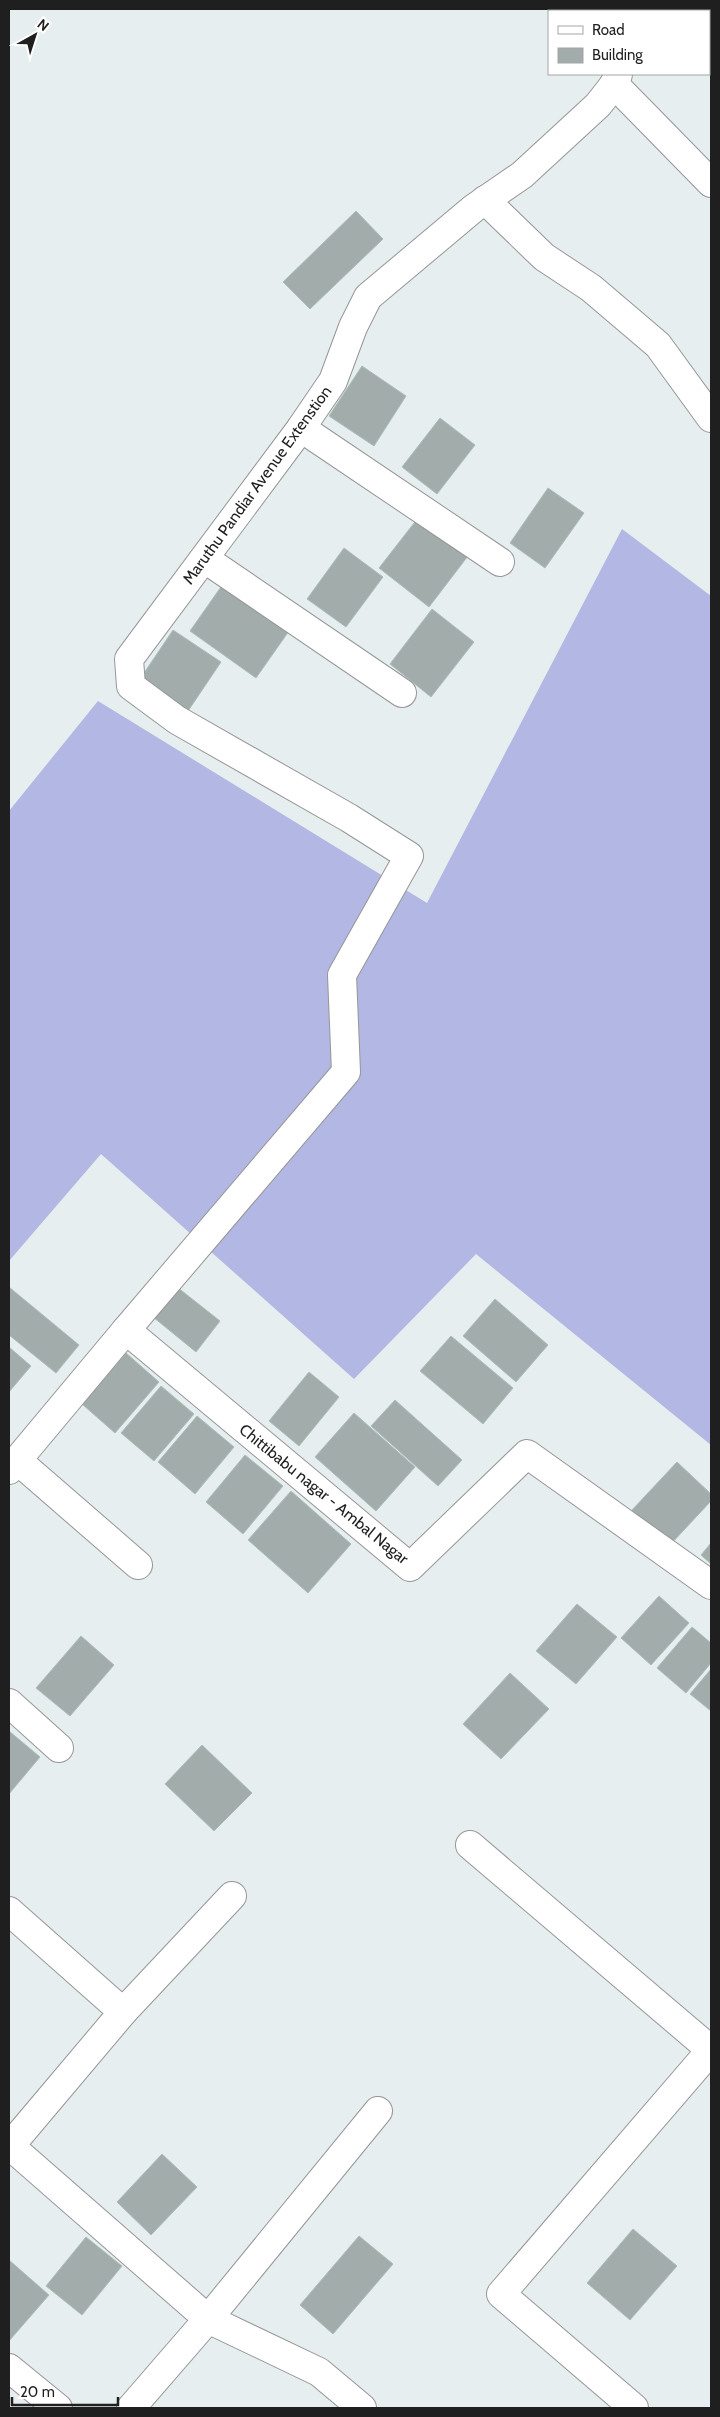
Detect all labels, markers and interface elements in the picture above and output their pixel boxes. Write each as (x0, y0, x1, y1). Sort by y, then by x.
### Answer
north arrow (10, 10, 60, 60)
legend (548, 10, 710, 75)
text: N (34, 15, 53, 35)
text: Road (592, 21, 625, 39)
text: Building (592, 46, 643, 64)
street label: Maruthu Pandiar Avenue Extenstion (179, 382, 335, 588)
street label: Chittibabu nagar - Ambal Nagar (236, 1420, 413, 1569)
scale bar (12, 2374, 119, 2406)
text: 20 m (20, 2383, 55, 2401)

